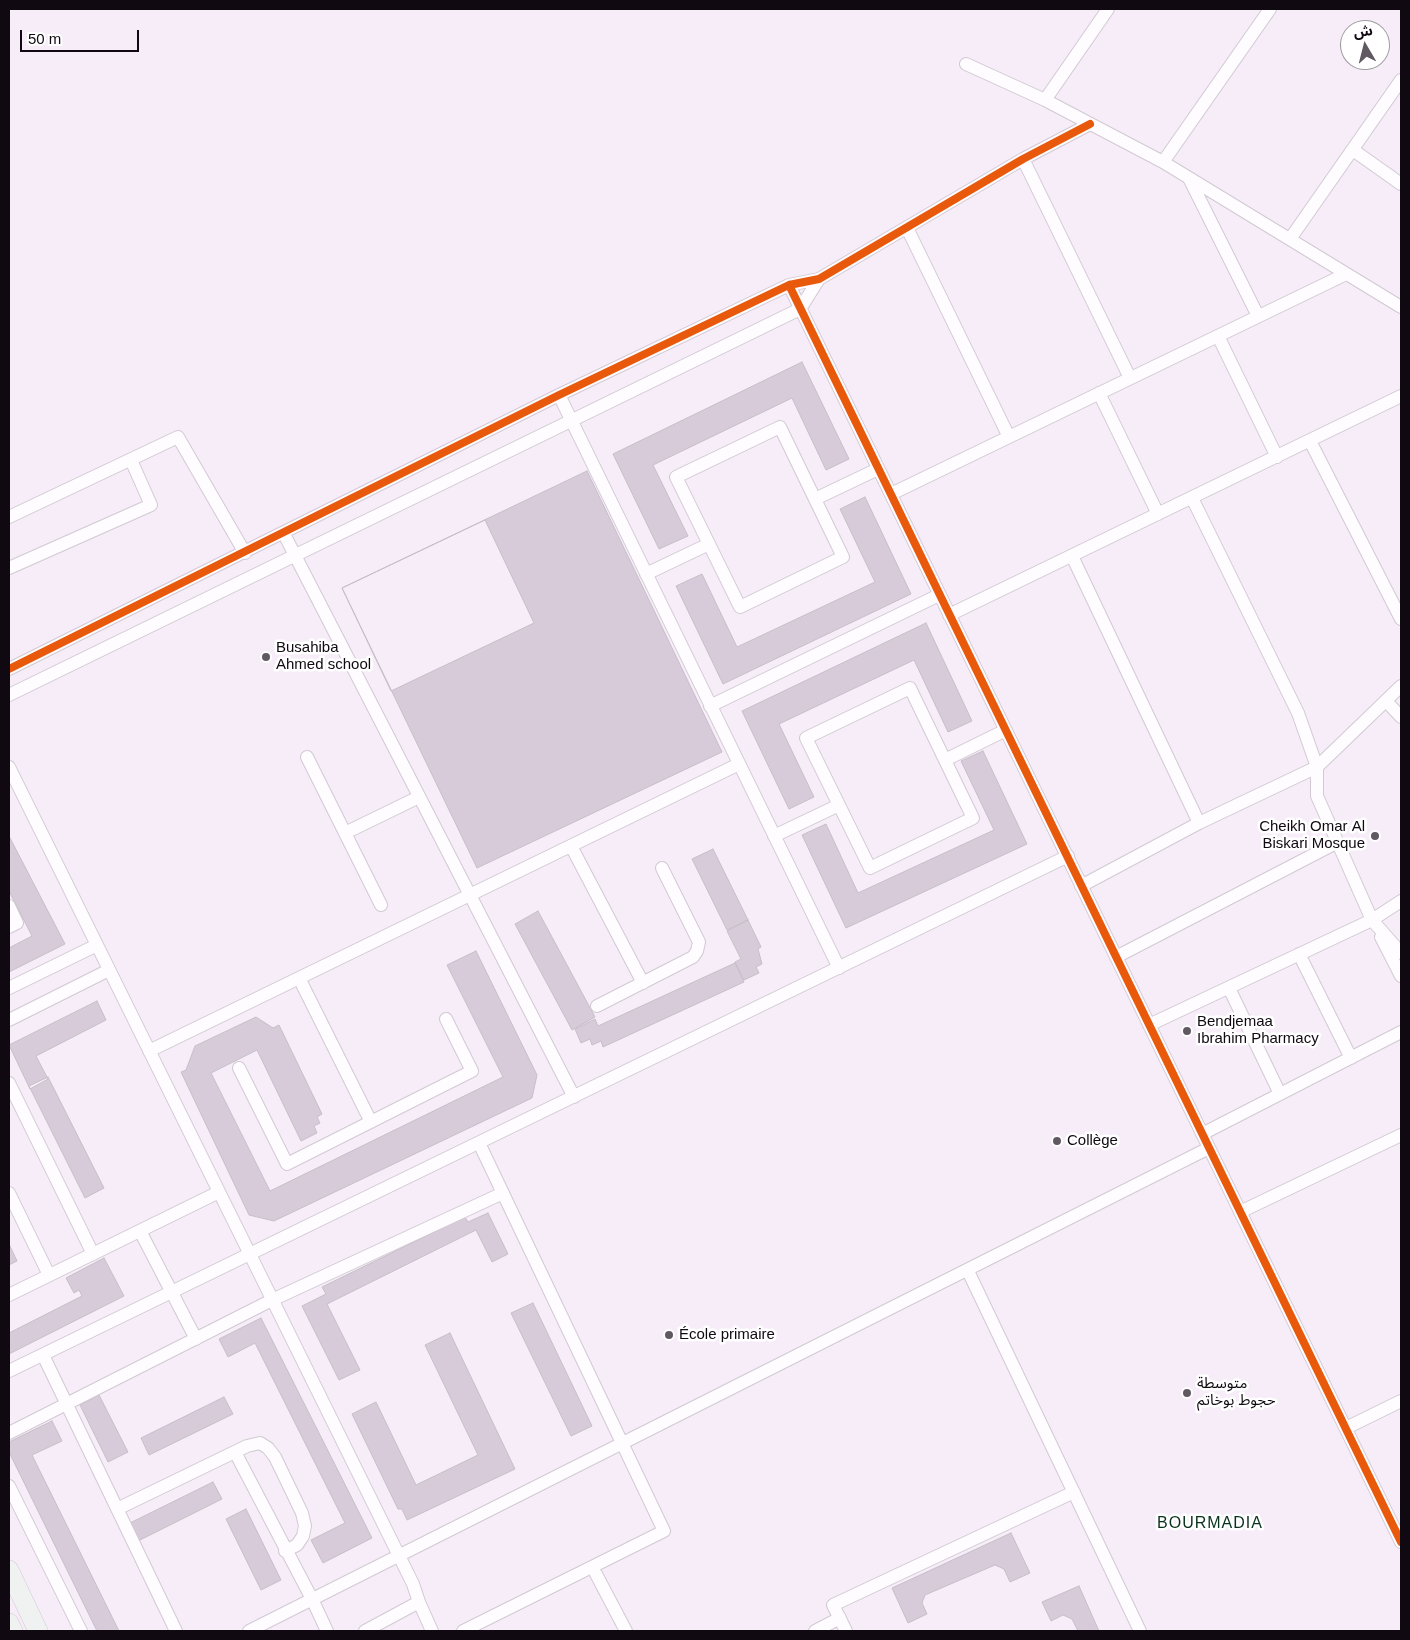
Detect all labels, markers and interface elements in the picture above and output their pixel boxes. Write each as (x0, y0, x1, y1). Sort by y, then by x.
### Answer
scale bar (22, 20, 141, 52)
north arrow (1340, 20, 1390, 70)
text: ش (1352, 22, 1374, 40)
text: 50 m (28, 30, 61, 47)
place label: Busahiba Ahmed school (276, 639, 371, 674)
marker: Busahiba Ahmed school (260, 651, 272, 663)
place label: Cheikh Omar Al Biskari Mosque (1259, 818, 1365, 853)
marker: Cheikh Omar Al Biskari Mosque (1369, 830, 1381, 842)
place label: Bendjemaa Ibrahim Pharmacy (1197, 1013, 1319, 1048)
marker: Bendjemaa Ibrahim Pharmacy (1181, 1025, 1193, 1037)
place label: Collège (1067, 1132, 1118, 1150)
marker: Collège (1051, 1135, 1063, 1147)
place label: École primaire (679, 1326, 775, 1344)
marker: École primaire (663, 1329, 675, 1341)
place label: متوسطة حجوط بوخاتم (1197, 1375, 1276, 1410)
marker: متوسطة حجوط بوخاتم (1181, 1387, 1193, 1399)
district label: BOURMADIA (1156, 1514, 1264, 1534)

